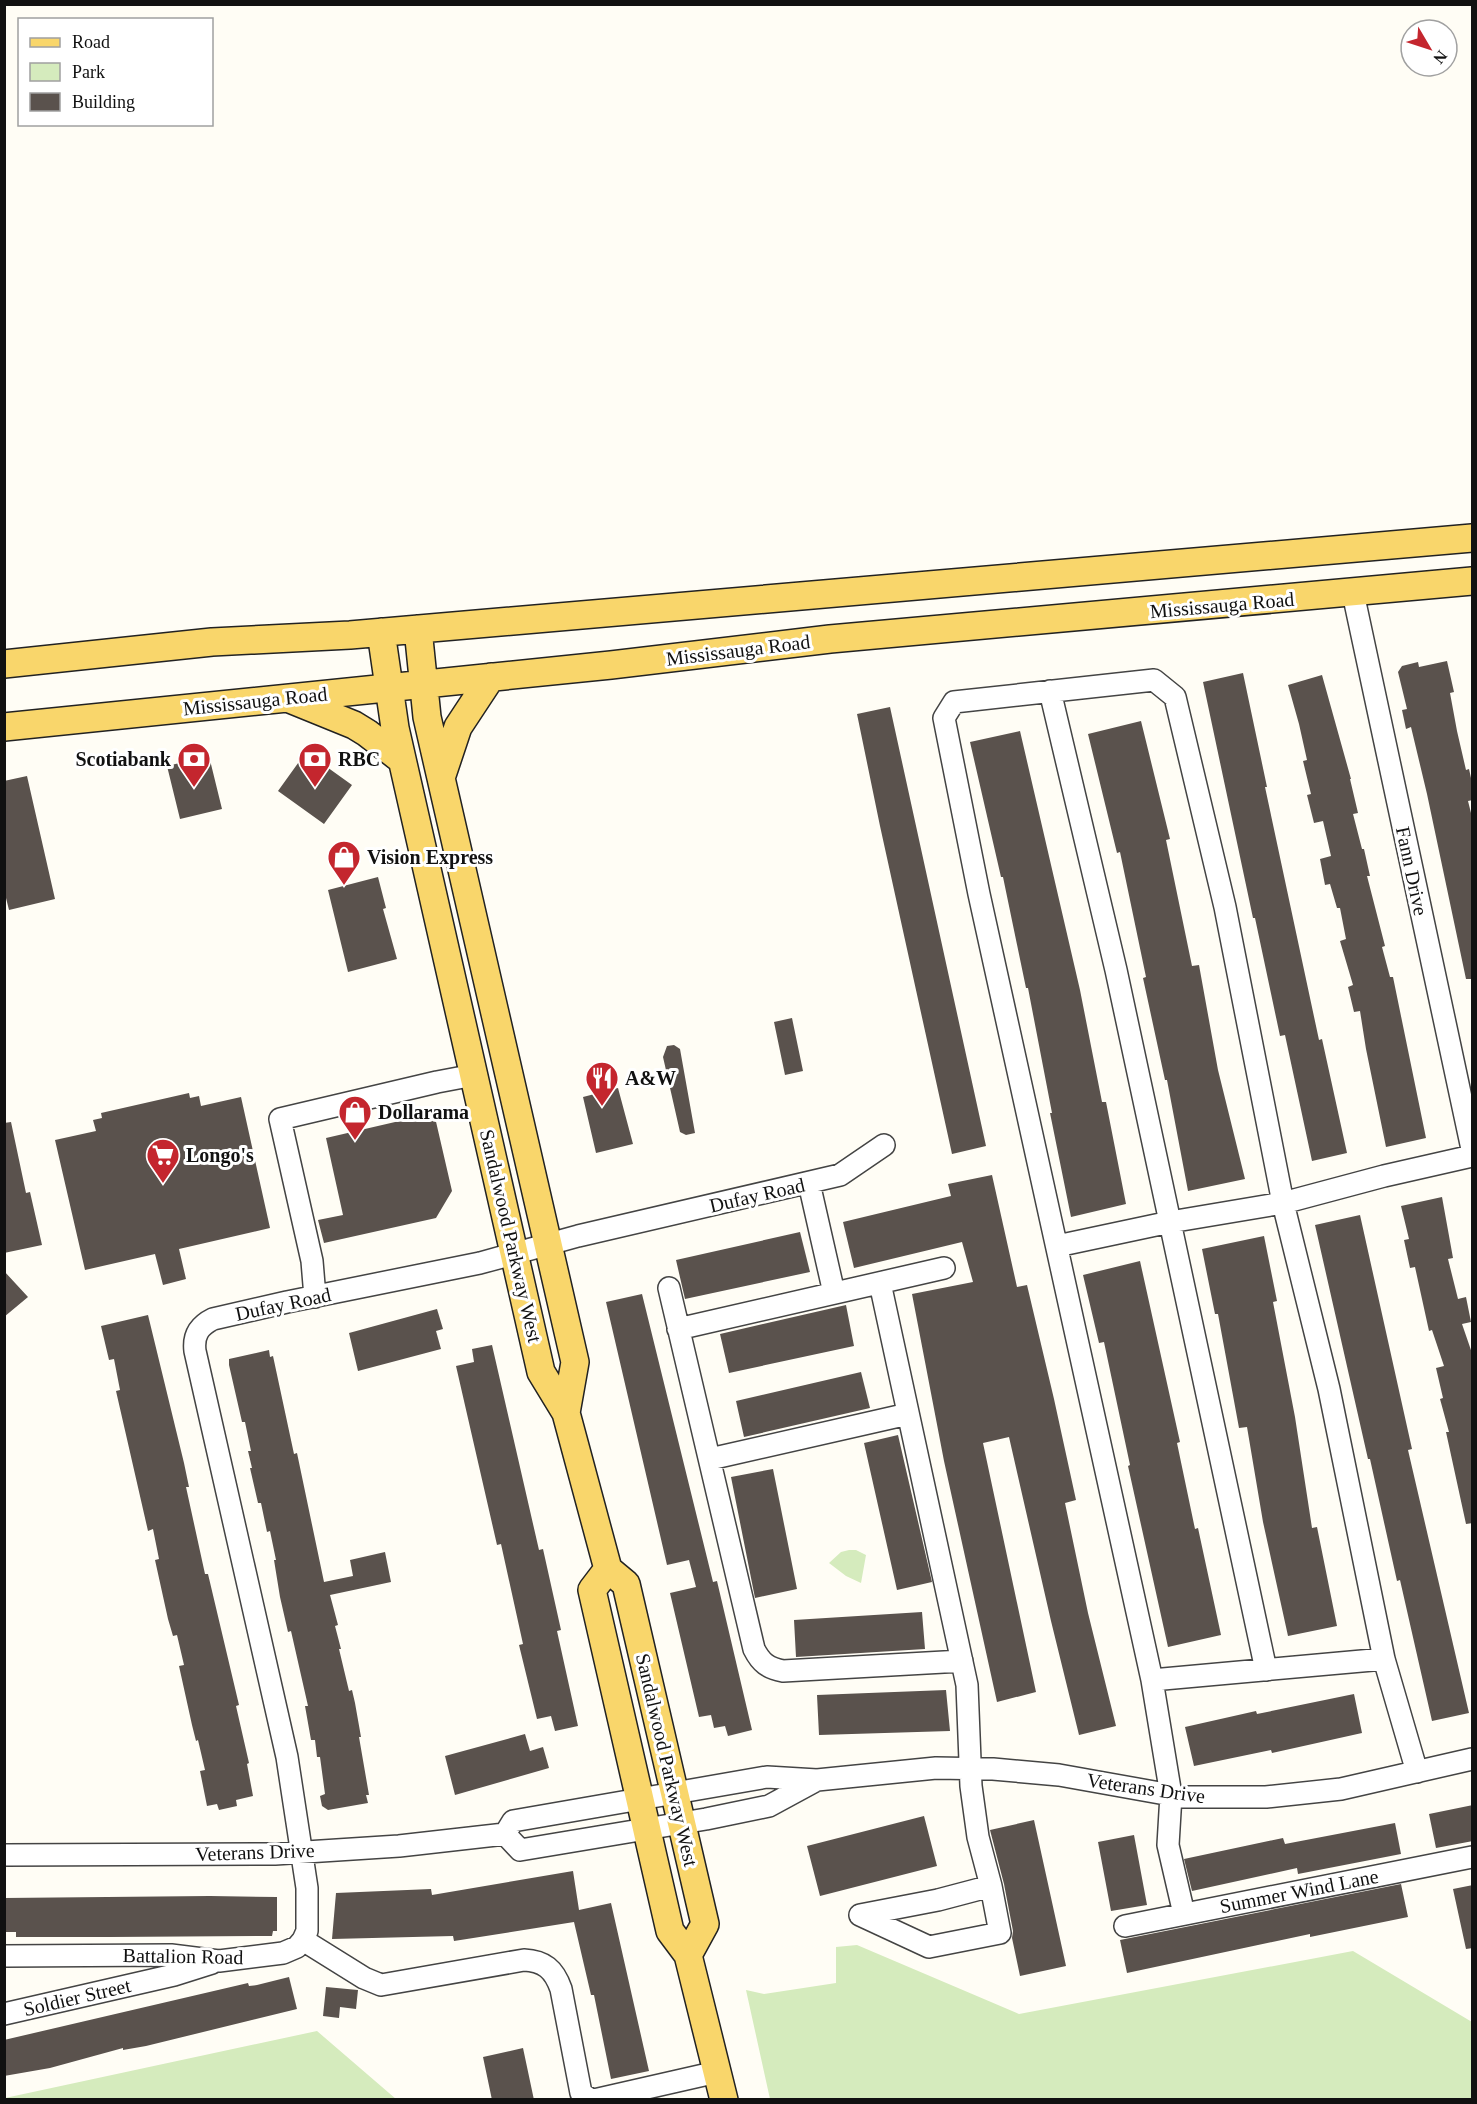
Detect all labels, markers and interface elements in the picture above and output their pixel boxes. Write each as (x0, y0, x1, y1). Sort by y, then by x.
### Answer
legend (18, 18, 213, 126)
north arrow (1399, 18, 1459, 78)
text: Road (72, 32, 110, 52)
text: N (1430, 47, 1451, 67)
text: Park (72, 62, 105, 82)
text: Building (72, 92, 135, 112)
street label: Mississauga Road (1149, 588, 1295, 623)
street label: Mississauga Road (665, 630, 811, 671)
street label: Mississauga Road (182, 682, 328, 721)
bank icon: Scotiabank (176, 741, 212, 788)
bank icon: RBC (297, 741, 333, 788)
place label: Scotiabank (75, 748, 172, 770)
place label: RBC (338, 748, 380, 770)
street label: Fann Drive (1392, 824, 1432, 918)
shop icon: Vision Express (326, 839, 362, 886)
place label: Vision Express (367, 846, 493, 869)
restaurant icon: A&W (584, 1060, 620, 1107)
place label: A&W (625, 1067, 676, 1089)
shop icon: Dollarama (337, 1094, 373, 1141)
place label: Dollarama (378, 1101, 469, 1123)
street label: Sandalwood Parkway West (475, 1127, 546, 1345)
supermarket icon: Longo's (145, 1137, 181, 1184)
place label: Longo's (186, 1144, 254, 1167)
street label: Dufay Road (707, 1173, 807, 1218)
street label: Dufay Road (233, 1283, 333, 1326)
street label: Sandalwood Parkway West (631, 1651, 702, 1869)
street label: Veterans Drive (1085, 1769, 1207, 1807)
street label: Veterans Drive (195, 1839, 315, 1865)
street label: Summer Wind Lane (1218, 1865, 1380, 1917)
street label: Battalion Road (123, 1944, 243, 1968)
street label: Soldier Street (21, 1974, 133, 2020)

